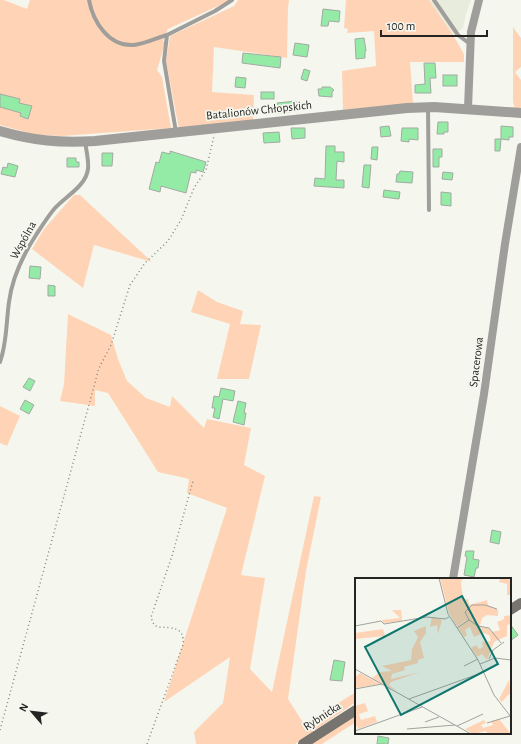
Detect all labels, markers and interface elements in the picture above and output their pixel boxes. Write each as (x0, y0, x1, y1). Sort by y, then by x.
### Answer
scale bar (381, 12, 487, 38)
text: 100 m (387, 20, 415, 32)
street label: Batalionów Chłopskich (206, 98, 312, 122)
street label: Wspólna (8, 219, 38, 261)
street label: Spacerowa (467, 336, 485, 388)
inset map (355, 578, 511, 734)
north arrow (12, 692, 52, 732)
street label: Rybnicka (301, 699, 344, 733)
text: N (17, 702, 30, 714)

